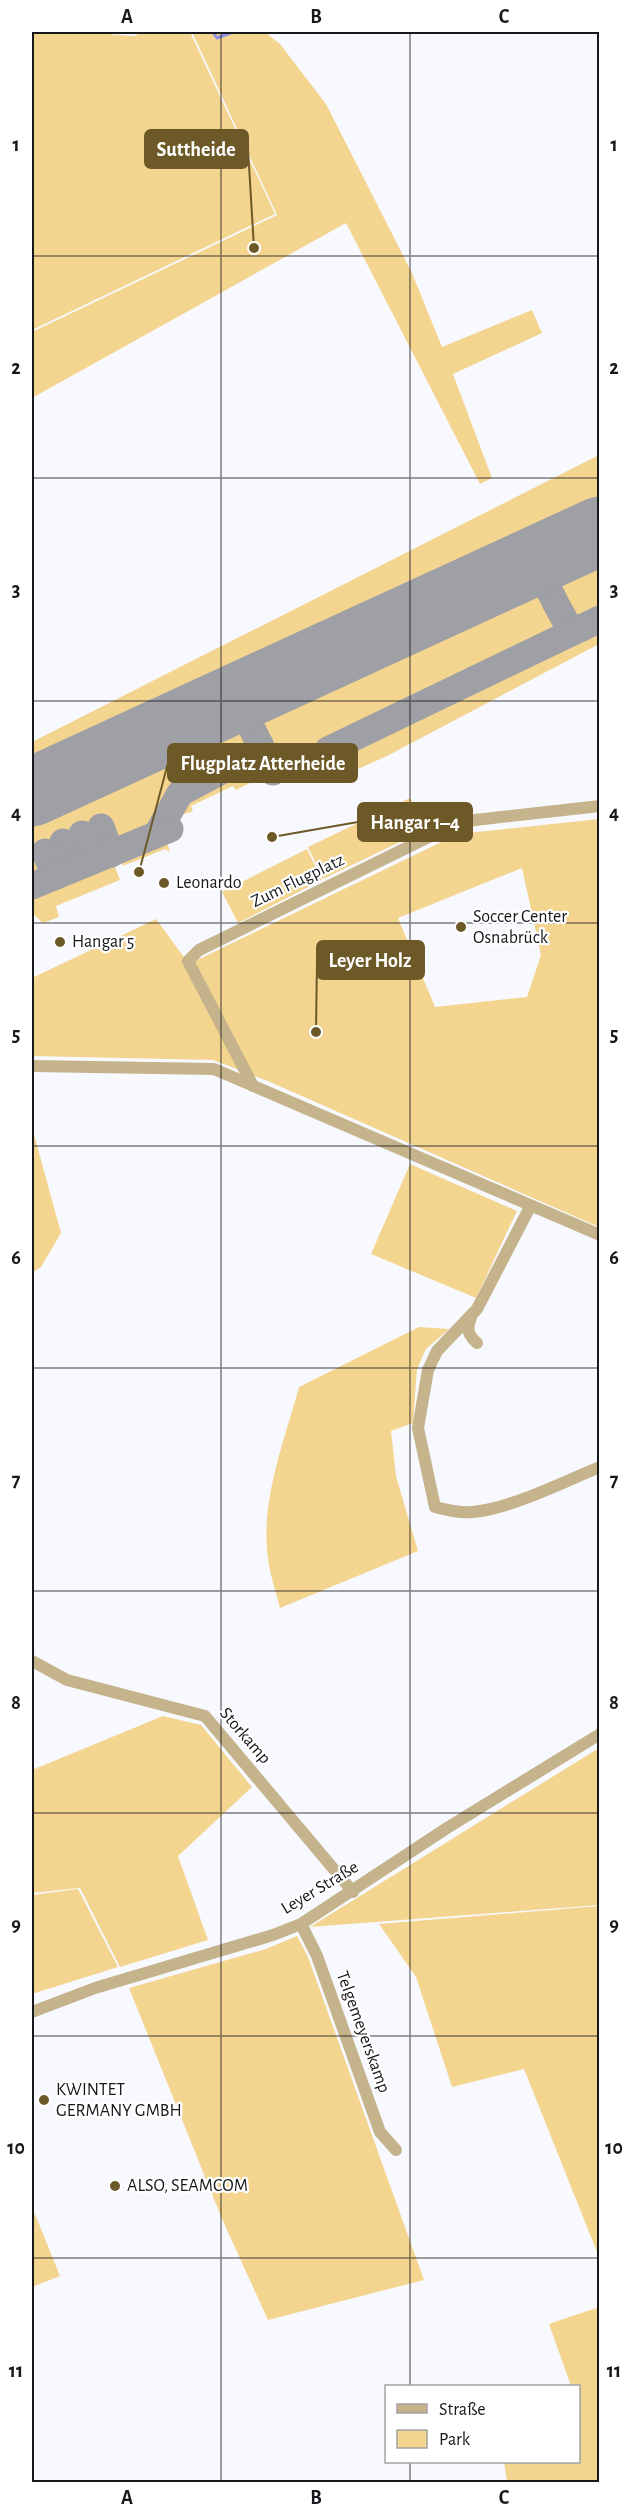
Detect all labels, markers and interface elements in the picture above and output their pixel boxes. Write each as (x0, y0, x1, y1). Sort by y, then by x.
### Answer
text: A (121, 7, 133, 27)
text: B (310, 7, 322, 27)
text: C (499, 7, 510, 27)
callout: Suttheide (145, 130, 248, 168)
text: 1 (12, 135, 20, 155)
text: 1 (610, 135, 618, 155)
text: Suttheide (156, 140, 236, 160)
text: 2 (11, 358, 21, 378)
text: 2 (609, 358, 619, 378)
text: 3 (12, 580, 20, 600)
text: 3 (610, 580, 618, 600)
callout: Flugplatz Atterheide (168, 744, 357, 782)
text: Flugplatz Atterheide (181, 754, 345, 774)
text: 4 (11, 803, 21, 823)
callout: Hangar 1–4 (358, 803, 472, 841)
text: 4 (609, 803, 619, 823)
text: Hangar 1–4 (370, 813, 460, 833)
street label: Zum Flugplatz (249, 851, 347, 911)
place label: Leonardo (176, 874, 242, 892)
marker: Leonardo (157, 876, 171, 890)
place label: Soccer Center Osnabrück (473, 908, 567, 947)
marker: Soccer Center Osnabrück (454, 920, 468, 934)
place label: Hangar 5 (72, 933, 134, 951)
marker: Hangar 5 (53, 935, 67, 949)
callout: Leyer Holz (317, 941, 424, 979)
text: Leyer Holz (328, 951, 412, 971)
text: 5 (12, 1025, 20, 1045)
text: 5 (610, 1025, 618, 1045)
text: 6 (11, 1248, 21, 1268)
text: 6 (609, 1248, 619, 1268)
text: 7 (12, 1470, 21, 1490)
text: 7 (610, 1470, 619, 1490)
text: 8 (11, 1693, 21, 1713)
text: 8 (609, 1693, 619, 1713)
street label: Storkamp (216, 1704, 274, 1768)
street label: Leyer Straße (278, 1858, 362, 1918)
text: 9 (11, 1915, 21, 1935)
text: 9 (609, 1915, 619, 1935)
street label: Telgemeyerskamp (333, 1969, 393, 2095)
place label: KWINTET GERMANY GMBH (56, 2081, 182, 2120)
marker: KWINTET GERMANY GMBH (37, 2093, 51, 2107)
text: 10 (7, 2138, 25, 2158)
text: 10 (605, 2138, 623, 2158)
place label: ALSO, SEAMCOM (127, 2177, 248, 2195)
marker: ALSO, SEAMCOM (108, 2179, 122, 2193)
text: 11 (9, 2361, 23, 2381)
text: 11 (607, 2361, 621, 2381)
legend (385, 2385, 580, 2463)
text: Straße (439, 2401, 485, 2419)
text: Park (439, 2431, 471, 2449)
text: A (121, 2488, 133, 2508)
text: B (310, 2488, 322, 2508)
text: C (499, 2488, 510, 2508)

